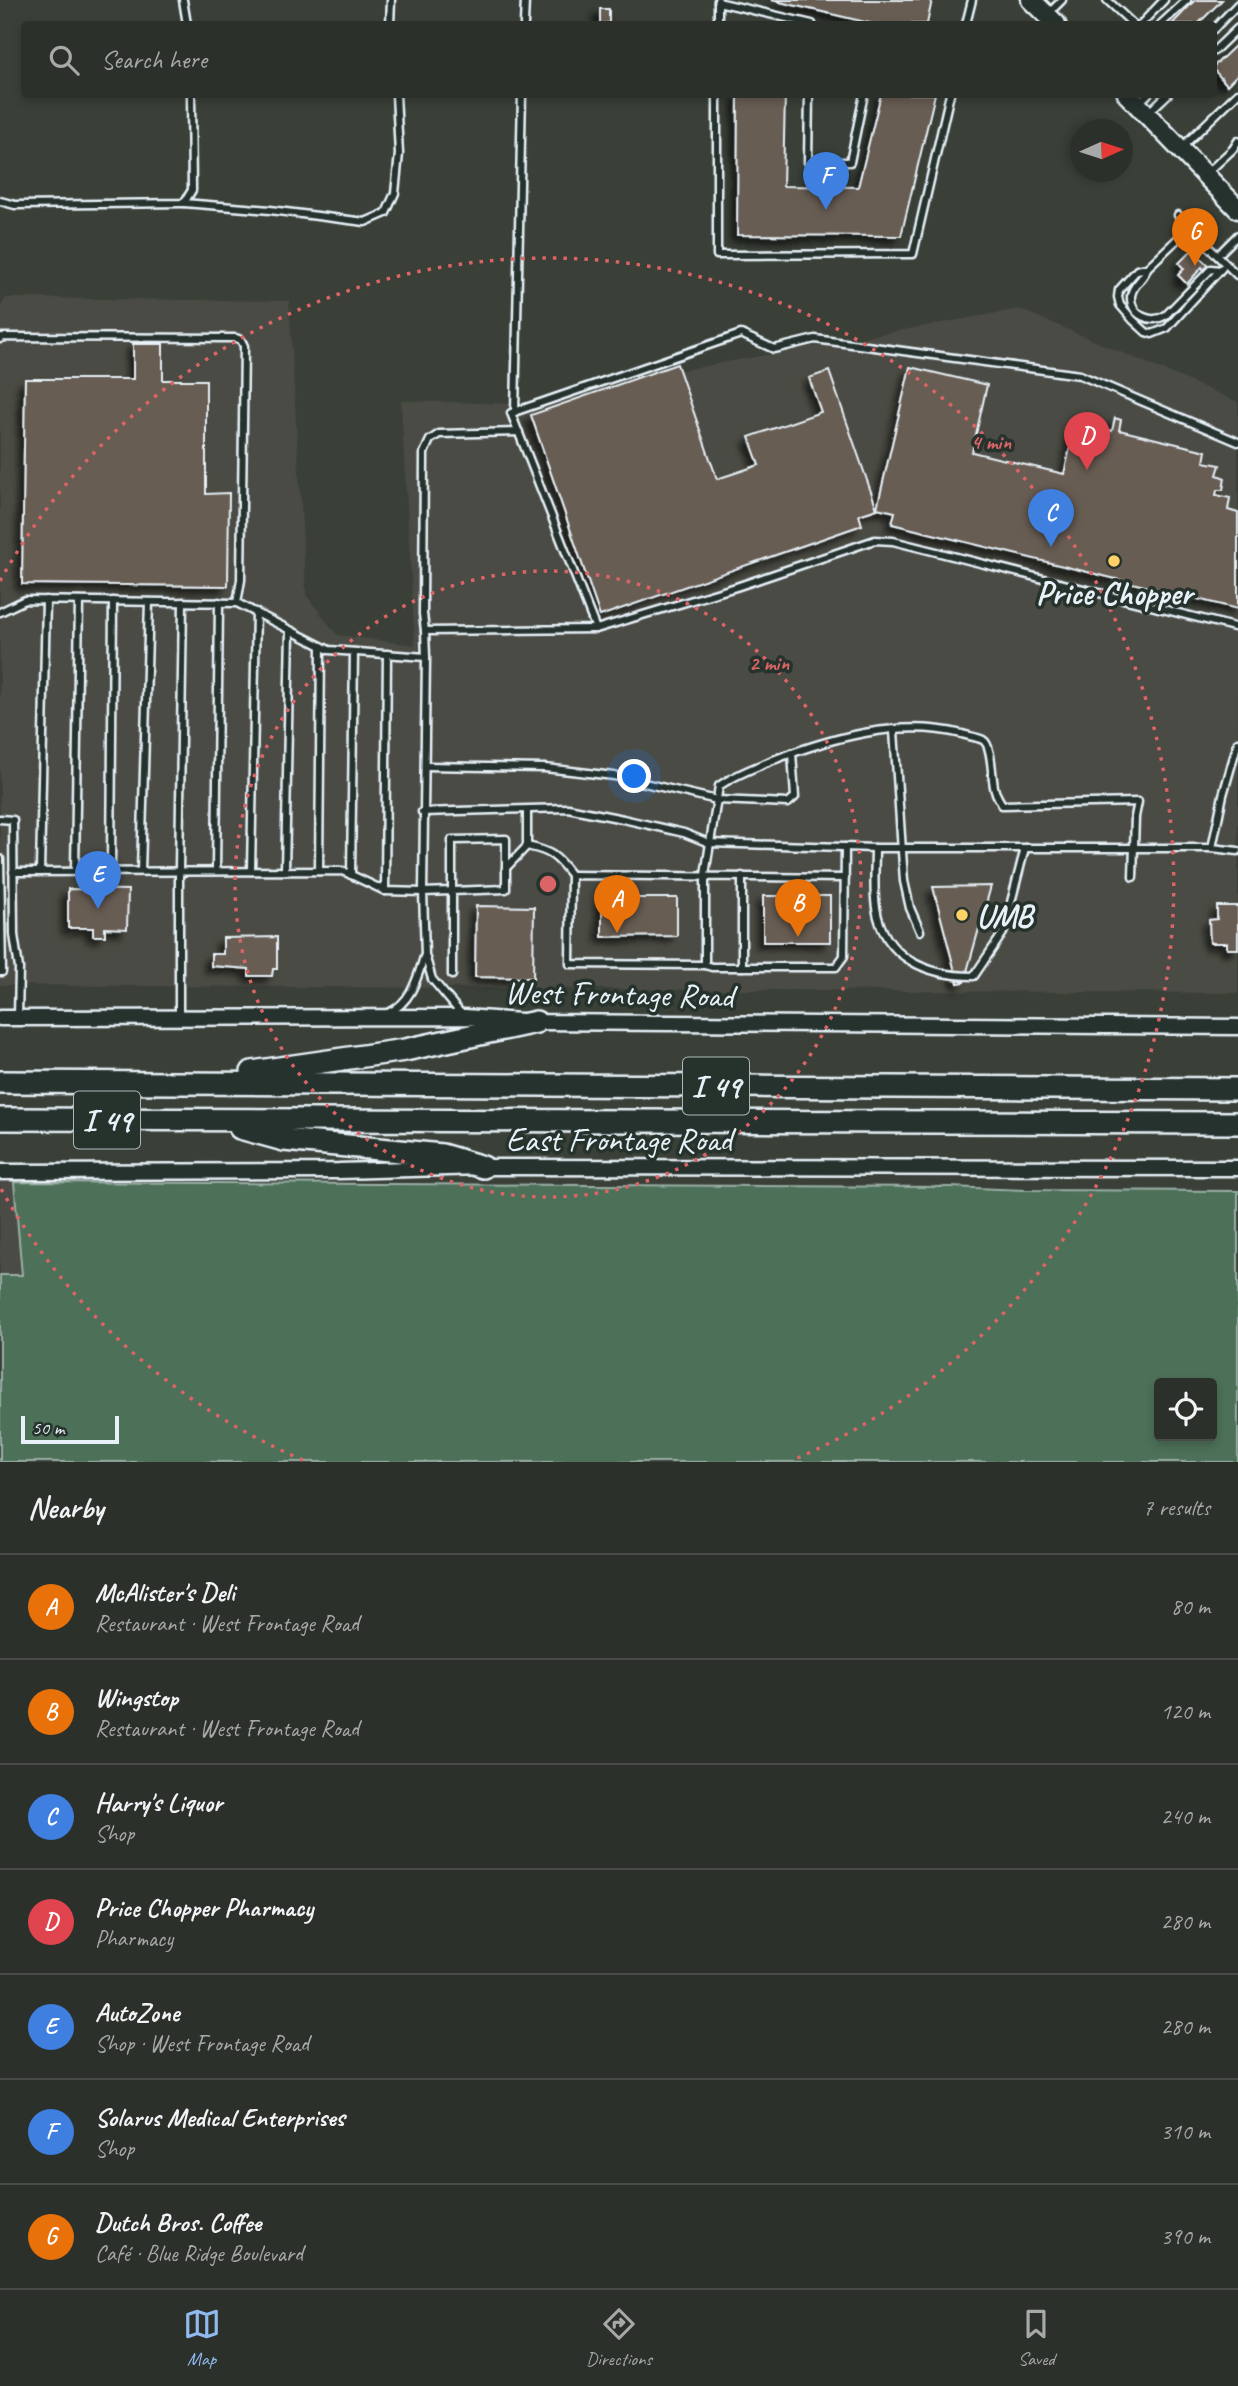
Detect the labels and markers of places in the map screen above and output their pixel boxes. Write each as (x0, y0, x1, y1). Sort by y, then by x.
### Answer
pin: F (803, 152, 849, 210)
pin: G (1172, 208, 1218, 266)
pin: D (1064, 412, 1110, 470)
pin: C (1028, 489, 1074, 547)
marker: Price Chopper (1106, 553, 1122, 569)
place label: Price Chopper (1036, 572, 1195, 614)
pin: E (75, 851, 121, 909)
centre of rings (536, 872, 560, 896)
pin: A (594, 875, 640, 933)
pin: B (775, 879, 821, 937)
place label: UMB (976, 895, 1036, 937)
marker: UMB (954, 907, 970, 923)

